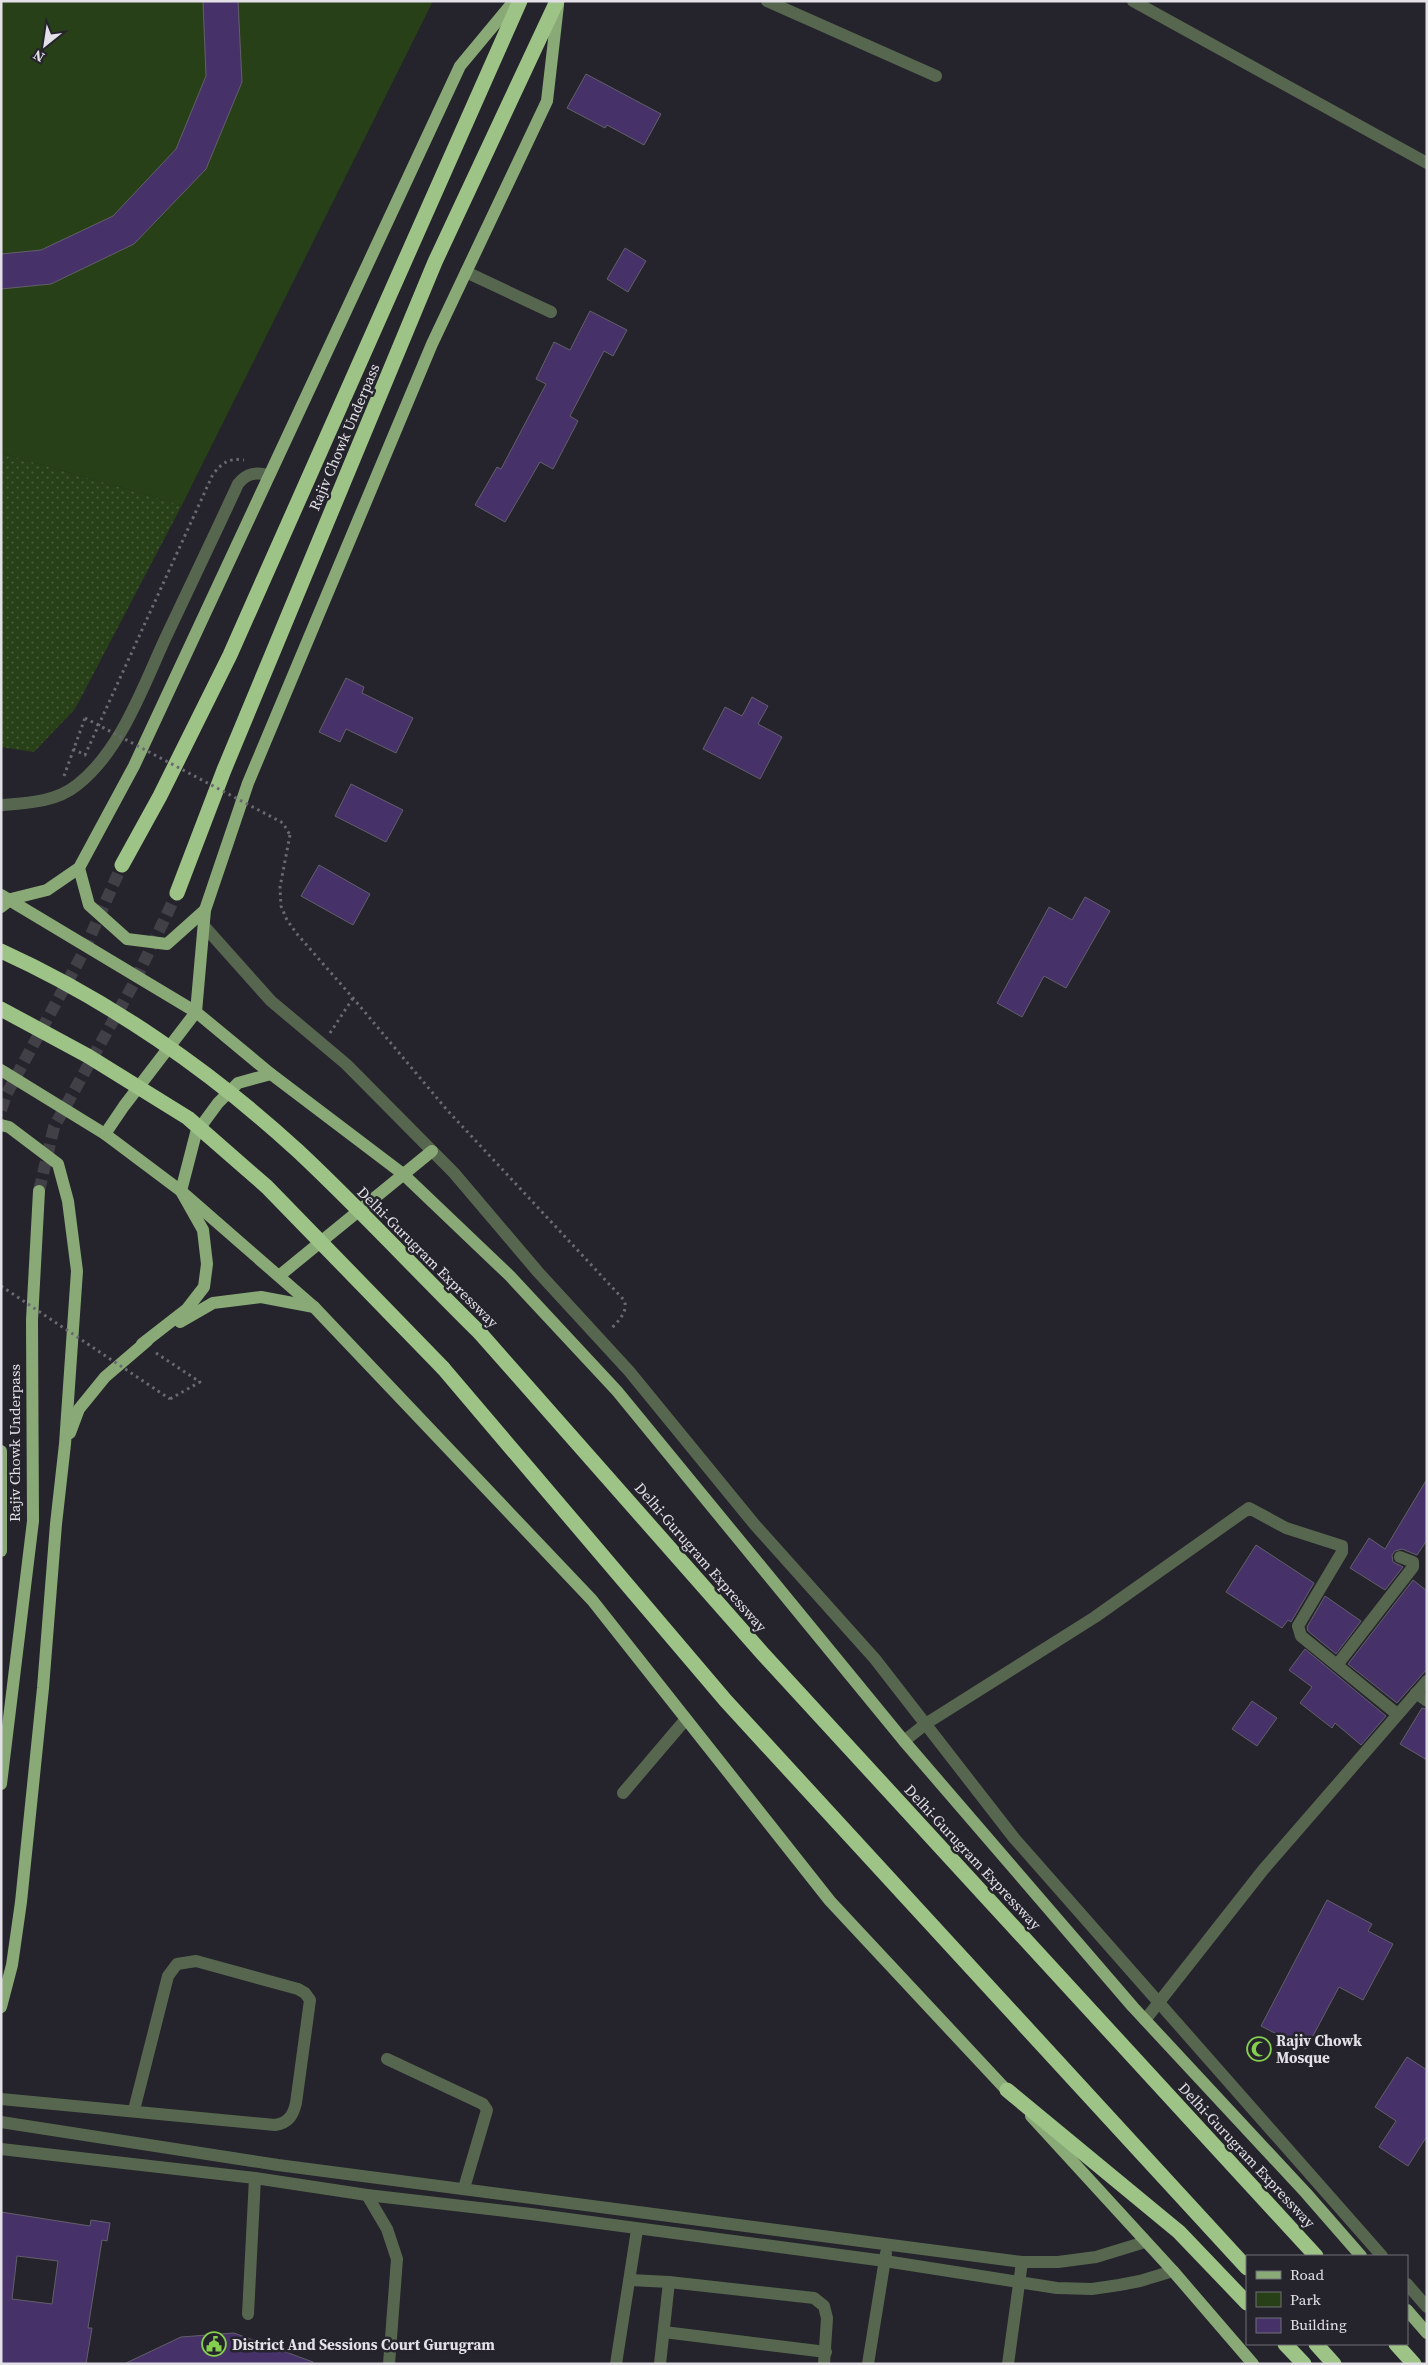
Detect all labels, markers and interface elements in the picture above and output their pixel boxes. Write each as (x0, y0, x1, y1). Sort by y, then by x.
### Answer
north arrow (20, 20, 70, 70)
text: N (29, 45, 48, 67)
street label: Rajiv Chowk Underpass (303, 360, 385, 514)
street label: Delhi-Gurugram Expressway (353, 1182, 504, 1333)
street label: Rajiv Chowk Underpass (4, 1364, 25, 1522)
street label: Delhi-Gurugram Expressway (630, 1478, 772, 1637)
street label: Delhi-Gurugram Expressway (900, 1780, 1046, 1935)
place label: Rajiv Chowk Mosque (1276, 2030, 1362, 2068)
mosque icon: Rajiv Chowk Mosque (1246, 2036, 1272, 2062)
street label: Delhi-Gurugram Expressway (1174, 2078, 1320, 2233)
legend (1246, 2255, 1408, 2345)
text: Road (1290, 2264, 1324, 2285)
text: Park (1290, 2289, 1322, 2310)
text: Building (1290, 2314, 1347, 2335)
public building icon: District And Sessions Court Gurugram (201, 2331, 227, 2357)
place label: District And Sessions Court Gurugram (232, 2334, 495, 2355)

